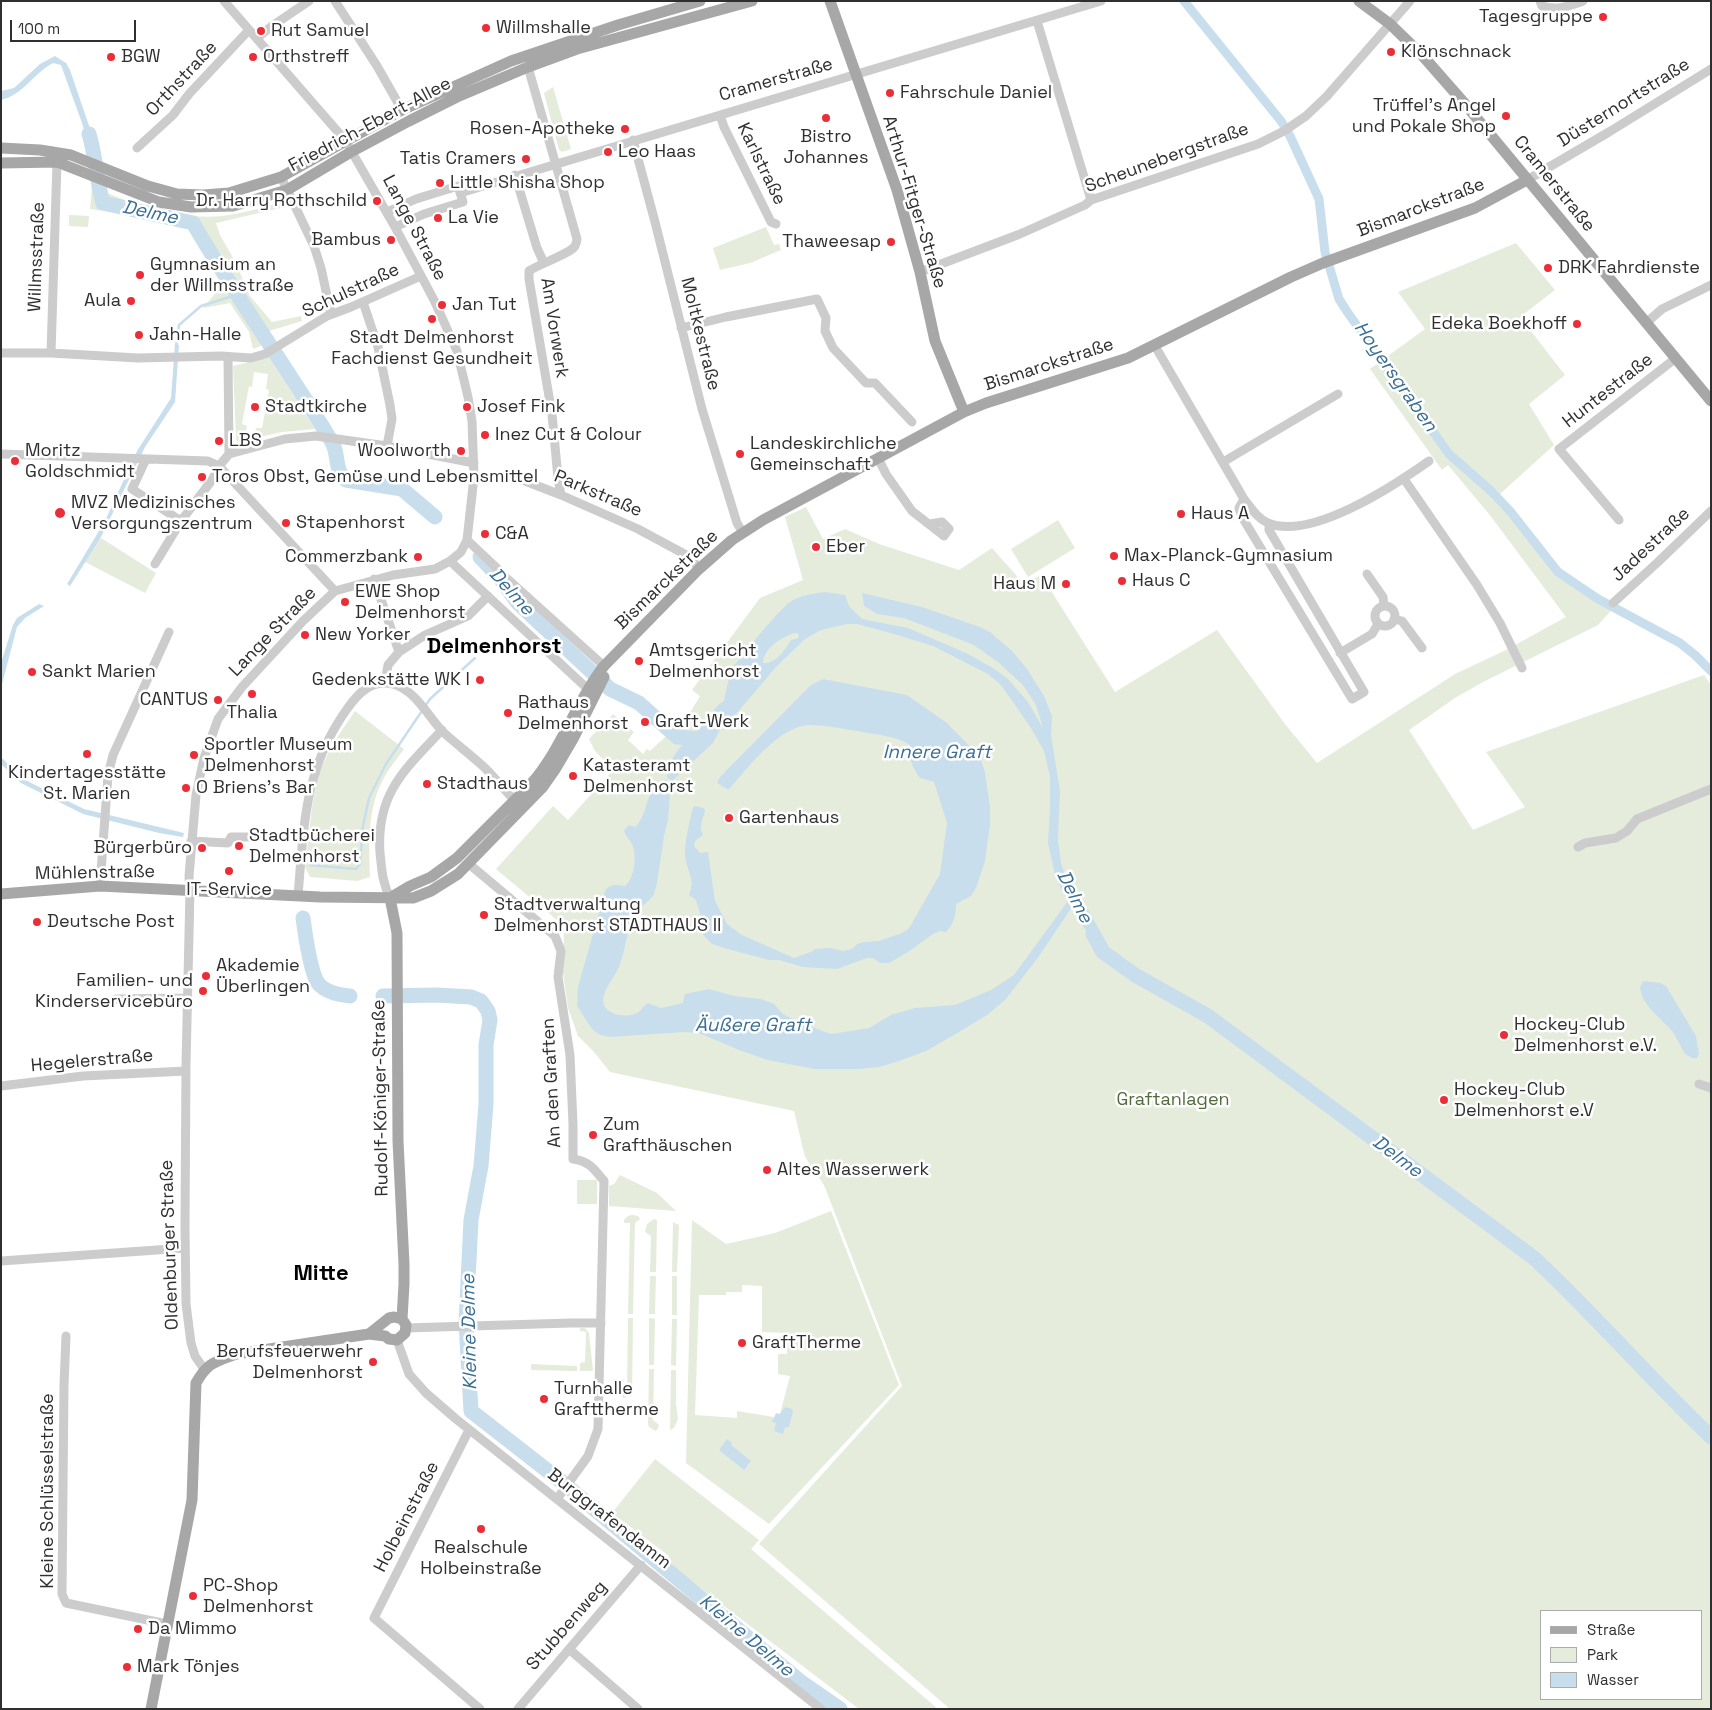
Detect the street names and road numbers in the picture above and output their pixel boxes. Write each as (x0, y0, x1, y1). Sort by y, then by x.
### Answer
street label: Orthstraße (142, 37, 222, 121)
street label: Cramerstraße (717, 53, 835, 107)
street label: Düsternortstraße (1554, 54, 1694, 152)
street label: Friedrich-Ebert-Allee (285, 73, 455, 177)
street label: Arthur-Fitger-Straße (877, 113, 951, 291)
street label: Scheunebergstraße (1082, 118, 1252, 198)
street label: Karlstraße (732, 119, 790, 209)
street label: Cramerstraße (1509, 132, 1599, 236)
street label: Lange Straße (377, 172, 451, 284)
street label: Bismarckstraße (1354, 174, 1488, 242)
street label: Willmsstraße (24, 202, 50, 312)
street label: Schulstraße (299, 259, 403, 323)
street label: Moltkestraße (676, 275, 724, 393)
street label: Am Vorwerk (535, 276, 573, 380)
street label: Bismarckstraße (982, 334, 1116, 396)
street label: Huntestraße (1559, 349, 1657, 433)
street label: Parkstraße (551, 466, 645, 522)
street label: Jadestraße (1607, 503, 1695, 587)
street label: Bismarckstraße (611, 525, 723, 635)
street label: Lange Straße (225, 583, 321, 681)
street label: Mühlenstraße (35, 861, 155, 885)
street label: Rudolf-Königer-Straße (368, 999, 394, 1197)
street label: An den Graften (538, 1017, 566, 1149)
street label: Hegelerstraße (30, 1045, 154, 1077)
street label: Oldenburger Straße (156, 1159, 184, 1331)
street label: Kleine Schlüsselstraße (37, 1393, 59, 1589)
street label: Holbeinstraße (370, 1458, 444, 1576)
street label: Burggrafendamm (543, 1464, 675, 1574)
street label: Stubbenweg (522, 1577, 612, 1675)

